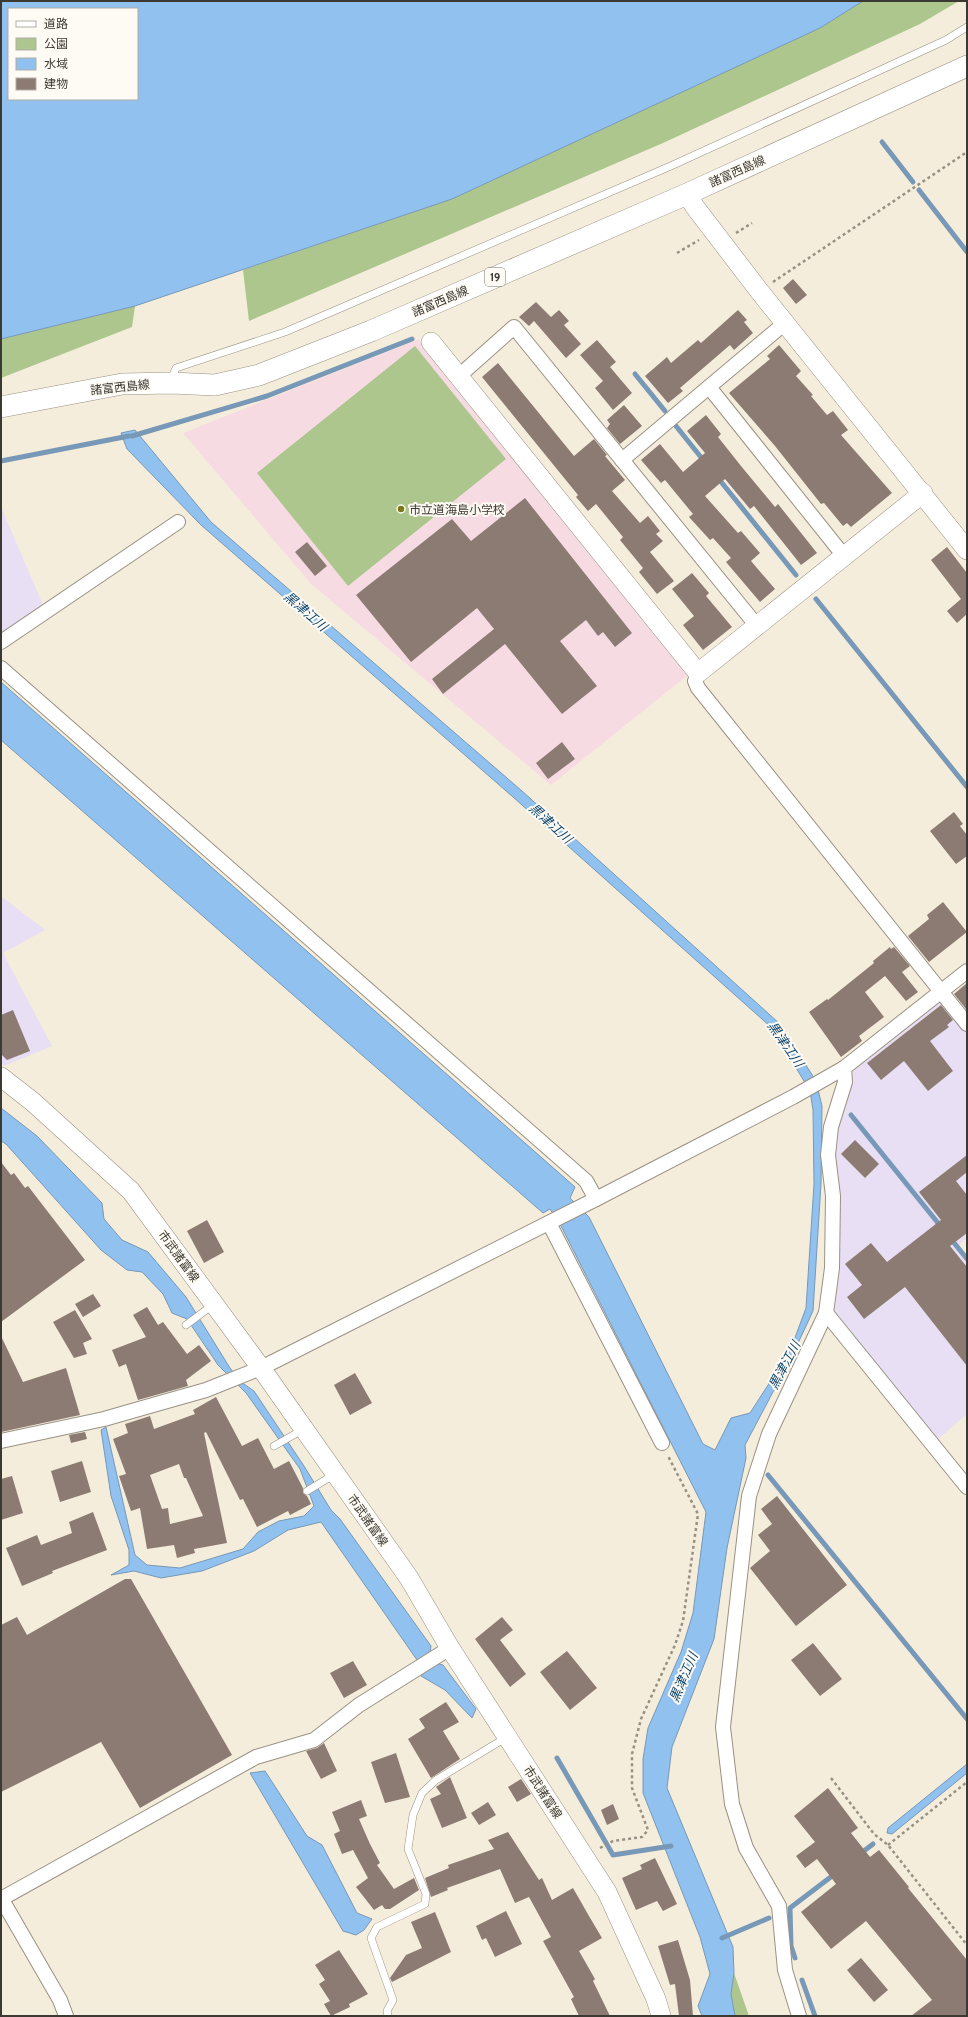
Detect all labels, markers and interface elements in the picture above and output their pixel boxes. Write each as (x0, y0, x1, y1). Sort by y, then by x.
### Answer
legend (8, 8, 138, 100)
text: 道路 (44, 16, 68, 31)
text: 公園 (44, 36, 68, 51)
text: 水域 (44, 56, 68, 71)
text: 建物 (44, 76, 68, 91)
street label: 諸富西島線 (707, 152, 767, 190)
road number: 19 (485, 268, 505, 286)
street label: 諸富西島線 (409, 282, 471, 320)
street label: 諸富西島線 (89, 376, 151, 398)
place label: 市立道海島小学校 (409, 502, 505, 517)
marker: 市立道海島小学校 (396, 504, 406, 514)
water label: 黒津江川 (281, 588, 332, 635)
water label: 黒津江川 (526, 800, 577, 848)
water label: 黒津江川 (765, 1018, 809, 1072)
street label: 市武諸富線 (155, 1227, 203, 1285)
water label: 黒津江川 (765, 1337, 804, 1392)
street label: 市武諸富線 (345, 1491, 391, 1549)
water label: 黒津江川 (665, 1648, 701, 1704)
street label: 市武諸富線 (520, 1763, 566, 1821)

